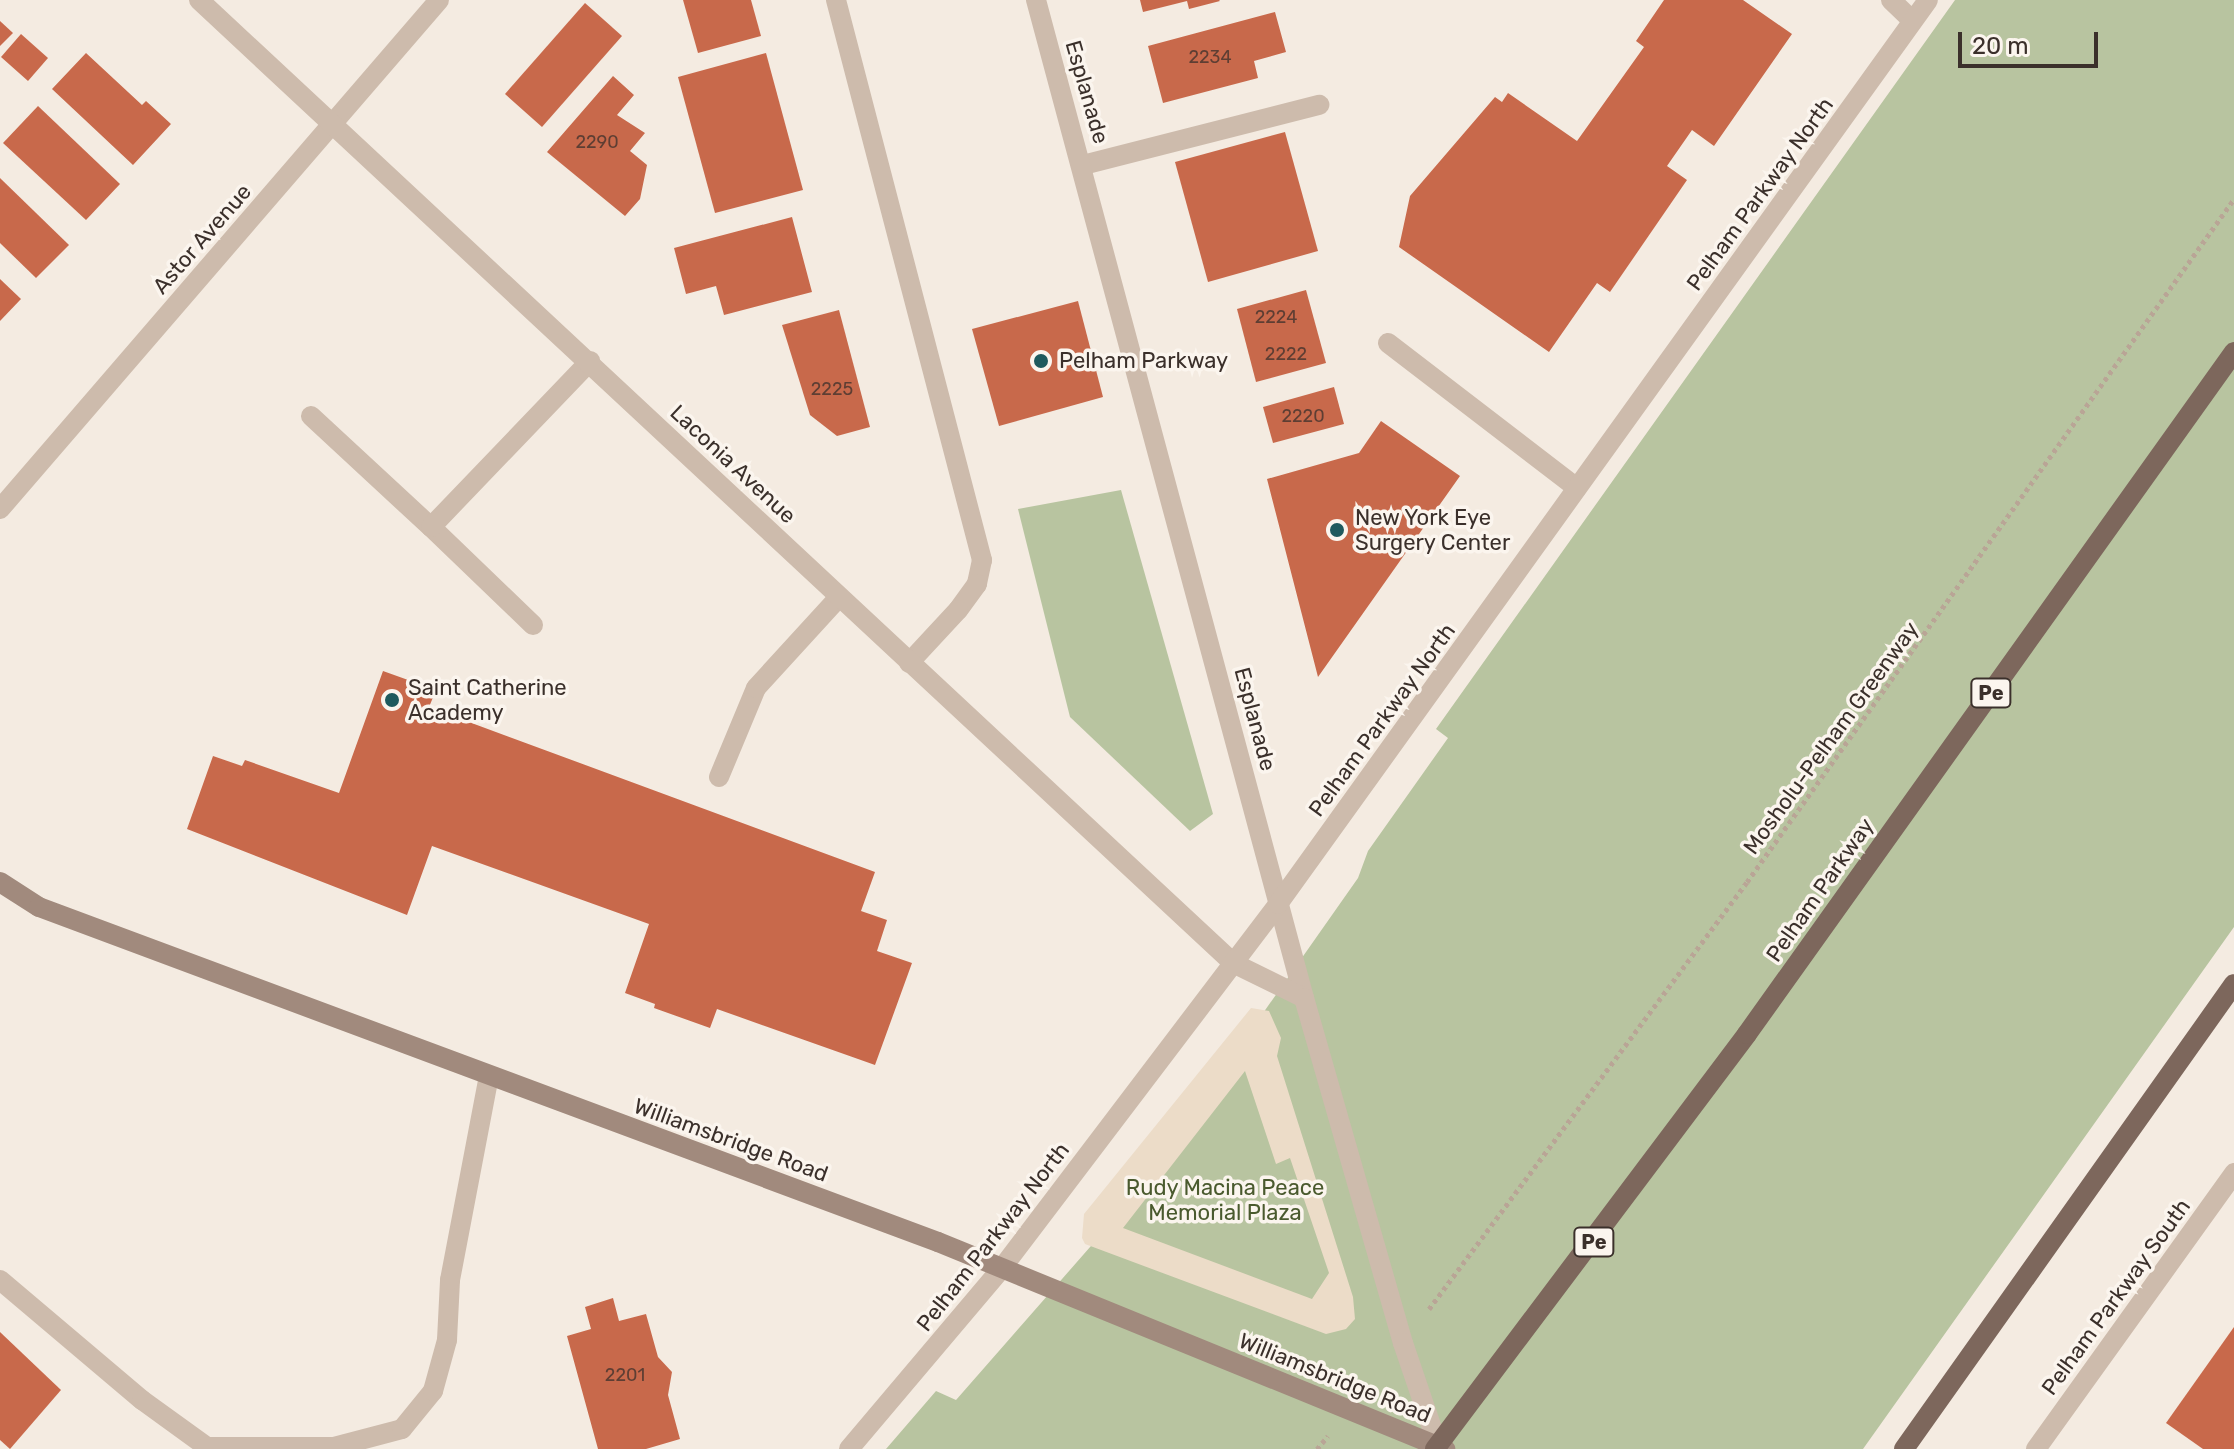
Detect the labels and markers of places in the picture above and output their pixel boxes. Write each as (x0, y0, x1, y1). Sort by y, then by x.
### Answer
place label: Pelham Parkway (1059, 348, 1228, 374)
marker: Pelham Parkway (1030, 350, 1052, 372)
place label: New York Eye Surgery Center (1355, 504, 1511, 556)
marker: New York Eye Surgery Center (1326, 519, 1348, 541)
place label: Saint Catherine Academy (408, 674, 567, 726)
marker: Saint Catherine Academy (383, 691, 401, 709)

